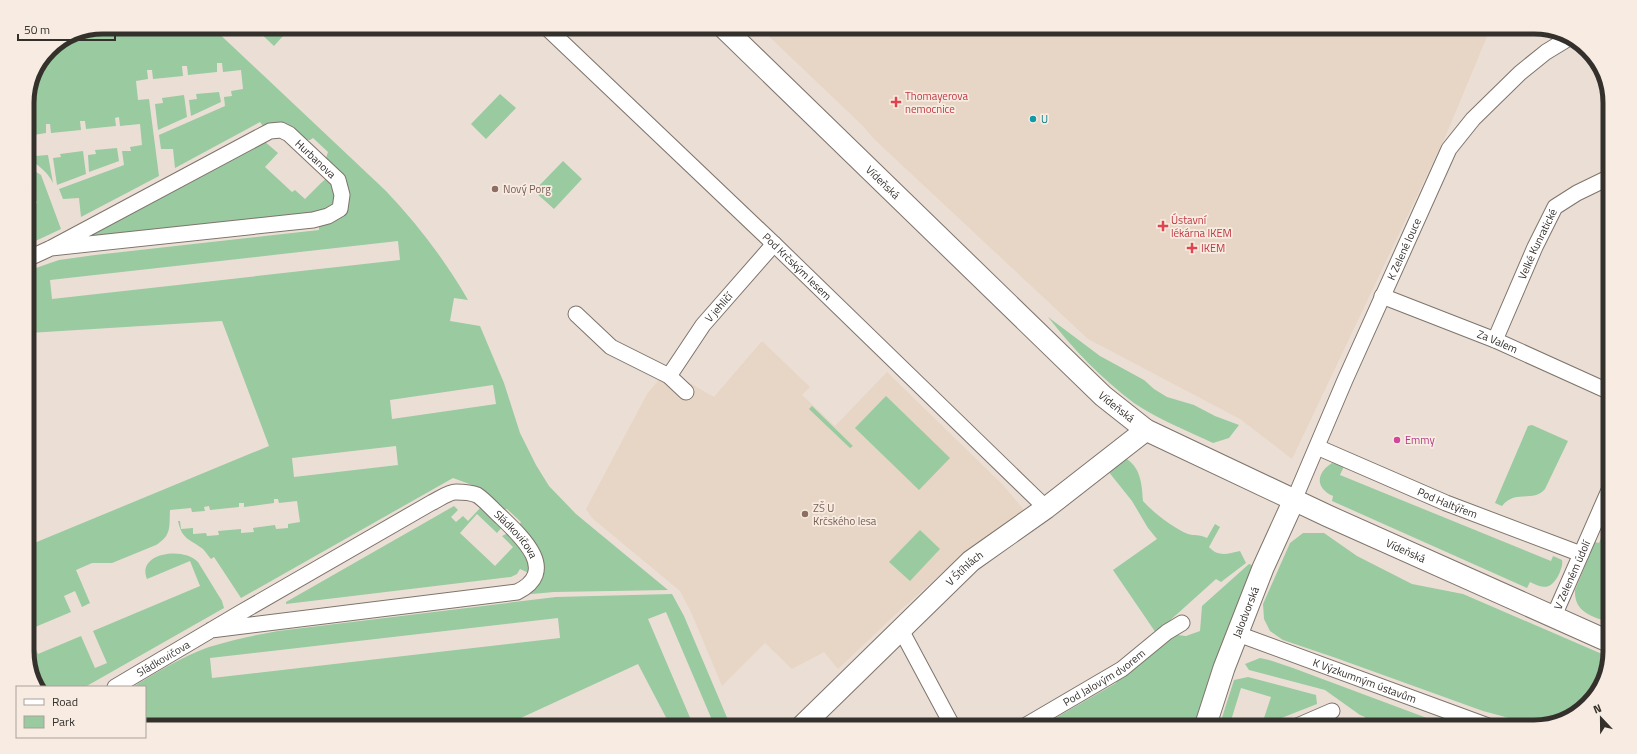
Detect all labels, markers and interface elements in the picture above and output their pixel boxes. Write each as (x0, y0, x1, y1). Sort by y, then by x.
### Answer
scale bar (18, 16, 115, 42)
text: 50 m (24, 20, 50, 39)
place label: Thomayerova nemocnice (905, 88, 969, 117)
marker: Thomayerova nemocnice (890, 96, 902, 108)
place label: U (1041, 111, 1048, 127)
marker: U (1028, 114, 1038, 124)
street label: Hurbanova (291, 136, 340, 182)
street label: Vídeňská (862, 162, 904, 203)
place label: Nový Porg (503, 181, 551, 197)
marker: Nový Porg (490, 184, 500, 194)
street label: Velké Kunratické (1514, 206, 1561, 282)
place label: Ústavní lékárna IKEM (1171, 212, 1232, 241)
street label: K Zelené louce (1383, 215, 1425, 283)
marker: Ústavní lékárna IKEM (1158, 221, 1168, 231)
street label: Pod Krčským lesem (759, 229, 835, 304)
place label: IKEM (1201, 240, 1225, 256)
marker: IKEM (1186, 242, 1198, 254)
street label: V jehličí (701, 288, 737, 326)
street label: Za Valem (1475, 326, 1520, 357)
street label: Vídeňská (1095, 388, 1138, 426)
place label: Emmy (1405, 432, 1435, 448)
marker: Emmy (1392, 435, 1402, 445)
street label: Pod Haltýřem (1415, 484, 1480, 522)
place label: ZŠ U Krčského lesa (813, 500, 877, 529)
street label: Sládkovičova (491, 507, 542, 561)
marker: ZŠ U Krčského lesa (800, 509, 810, 519)
street label: Vídeňská (1383, 535, 1429, 567)
street label: V Zeleném údolí (1550, 536, 1595, 612)
street label: V Štíhlách (942, 547, 987, 589)
street label: Jalodvorská (1229, 584, 1263, 640)
street label: Sládkovičova (133, 636, 193, 681)
street label: Pod Jalovým dvorem (1060, 645, 1149, 710)
street label: K Výzkumným ústavům (1311, 654, 1419, 707)
legend (16, 686, 146, 738)
text: Road (52, 692, 78, 711)
north arrow (1581, 698, 1621, 738)
text: N (1591, 700, 1604, 718)
text: Park (52, 712, 75, 731)

